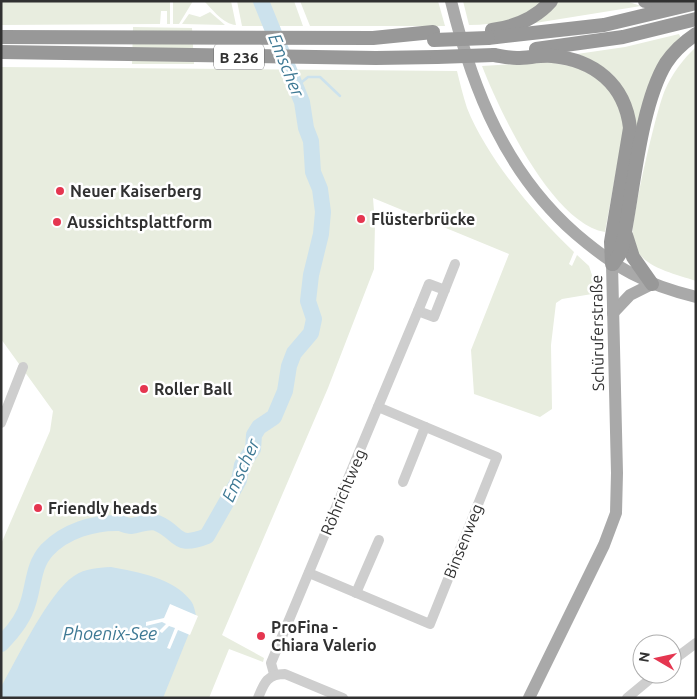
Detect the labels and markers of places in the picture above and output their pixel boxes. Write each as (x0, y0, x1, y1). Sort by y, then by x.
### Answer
place label: Neuer Kaiserberg (70, 182, 202, 200)
marker: Neuer Kaiserberg (54, 185, 66, 197)
place label: Flüsterbrücke (371, 210, 475, 228)
place label: Aussichtsplattform (67, 213, 212, 231)
marker: Flüsterbrücke (355, 213, 367, 225)
marker: Aussichtsplattform (51, 216, 63, 228)
place label: Roller Ball (154, 380, 232, 398)
marker: Roller Ball (138, 383, 150, 395)
place label: Friendly heads (48, 499, 157, 517)
marker: Friendly heads (32, 502, 44, 514)
place label: ProFina - Chiara Valerio (271, 618, 377, 654)
marker: ProFina - Chiara Valerio (255, 630, 267, 642)

